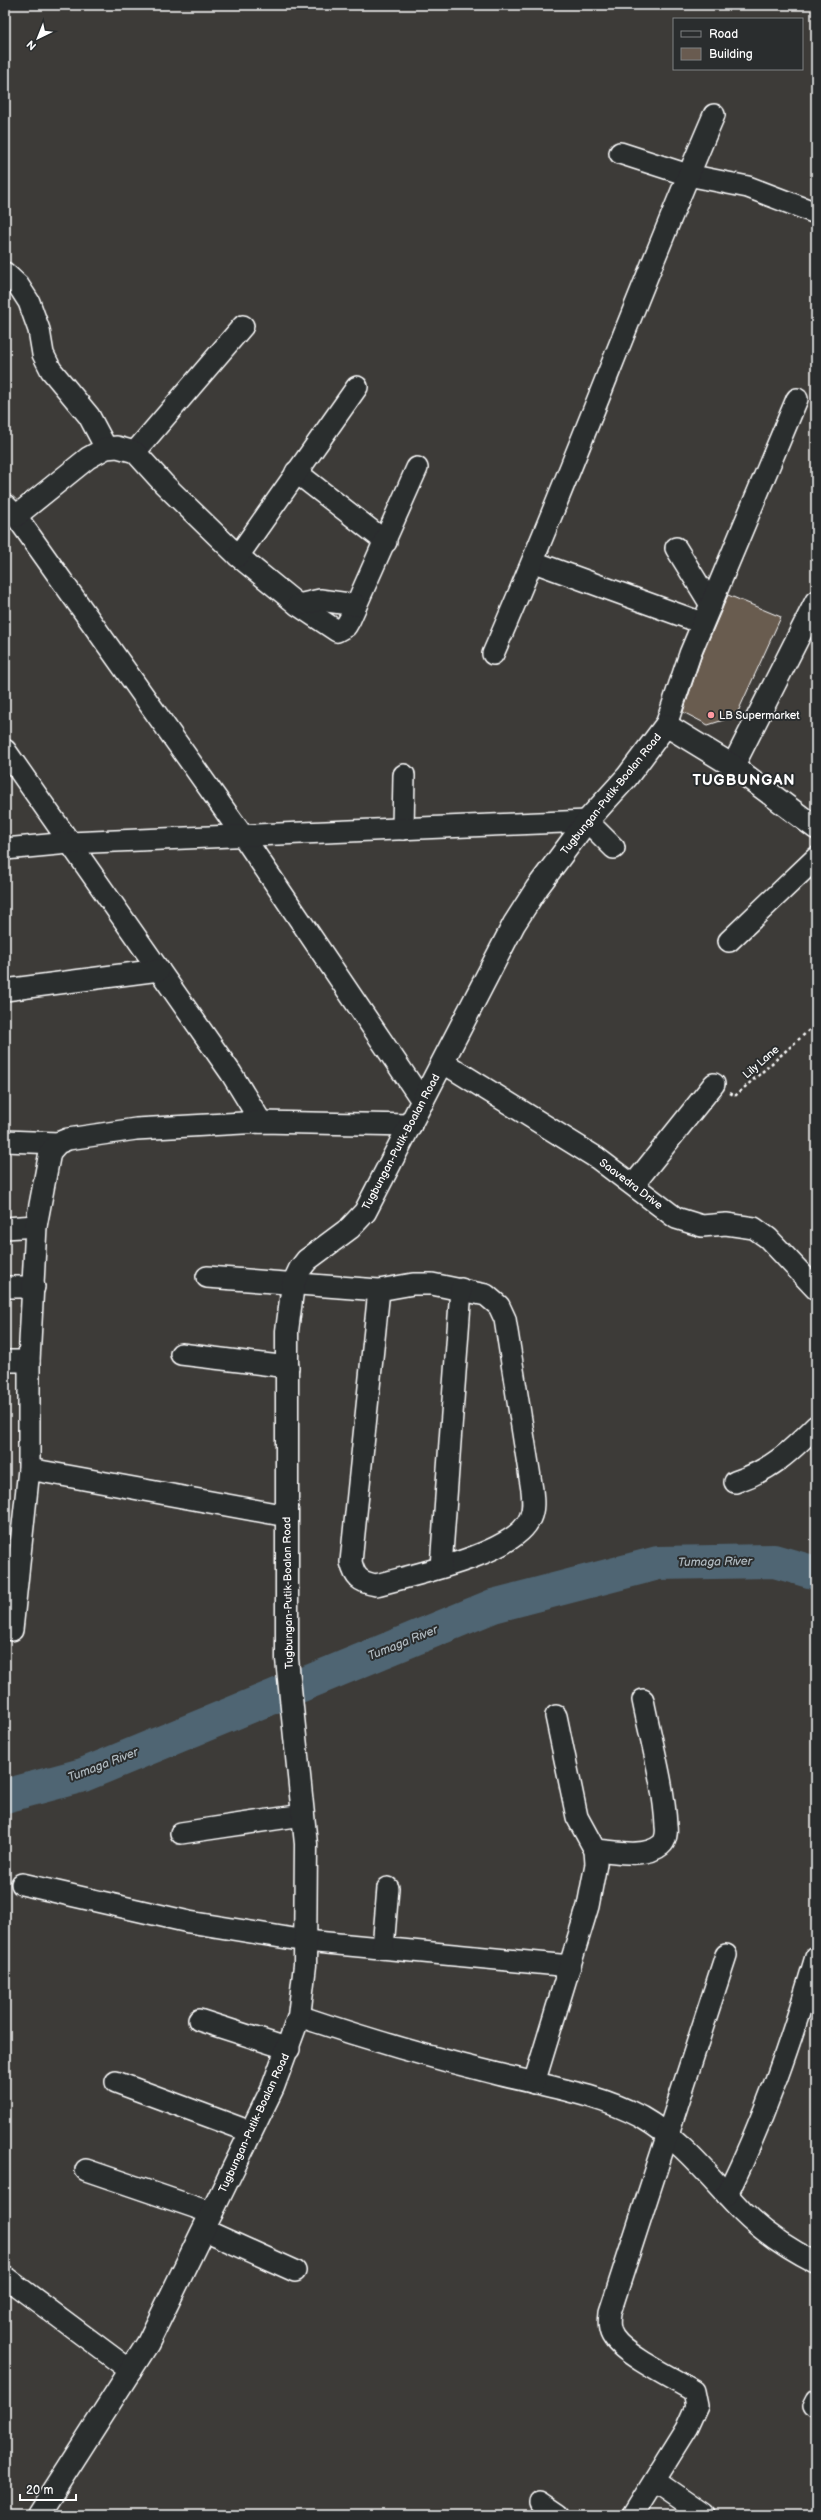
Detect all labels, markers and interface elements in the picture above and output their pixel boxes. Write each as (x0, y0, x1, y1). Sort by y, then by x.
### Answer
north arrow (18, 18, 58, 58)
legend (673, 18, 803, 70)
text: Road (709, 27, 738, 42)
text: N (24, 37, 39, 53)
text: Building (709, 47, 753, 62)
place label: LB Supermarket (719, 709, 800, 722)
marker: LB Supermarket (706, 710, 716, 720)
street label: Tugbungan-Putik-Boalan Road (558, 731, 664, 857)
district label: TUGBUNGAN (692, 771, 796, 790)
street label: Lily Lane (740, 1043, 782, 1081)
street label: Tugbungan-Putik-Boalan Road (360, 1072, 442, 1212)
street label: Saavedra Drive (597, 1156, 666, 1212)
street label: Tugbungan-Putik-Boalan Road (280, 1517, 296, 1669)
water label: Tumaga River (678, 1554, 754, 1570)
water label: Tumaga River (366, 1622, 442, 1664)
water label: Tumaga River (66, 1744, 142, 1785)
street label: Tugbungan-Putik-Boalan Road (216, 2051, 292, 2195)
scale bar (20, 2476, 76, 2502)
text: 20 m (26, 2483, 53, 2498)

